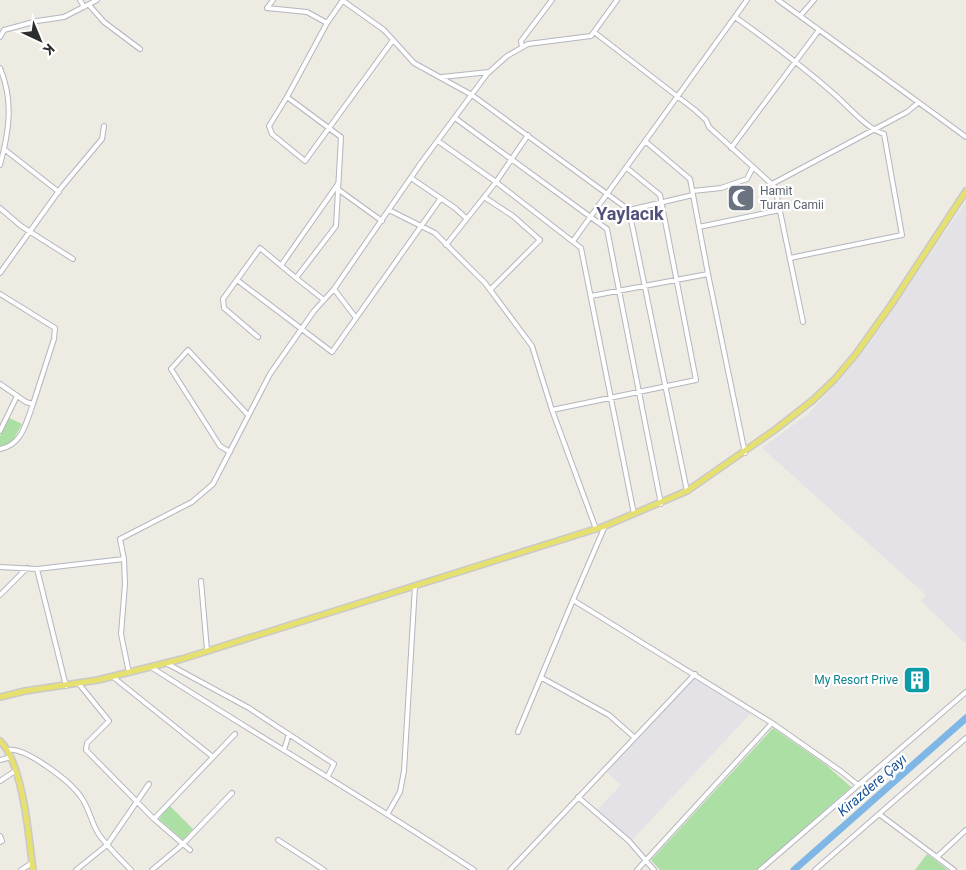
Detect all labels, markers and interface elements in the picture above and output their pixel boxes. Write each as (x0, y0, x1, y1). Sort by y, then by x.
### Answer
north arrow (15, 15, 65, 65)
text: K (40, 41, 58, 58)
mosque icon: Hamit Turan Camii (726, 183, 756, 213)
place label: Hamit Turan Camii (760, 184, 824, 212)
district label: Yaylacık (596, 203, 664, 224)
building icon: My Resort Prive (902, 665, 932, 695)
place label: My Resort Prive (814, 673, 898, 687)
water label: Kirazdere Çayı (834, 751, 910, 819)

